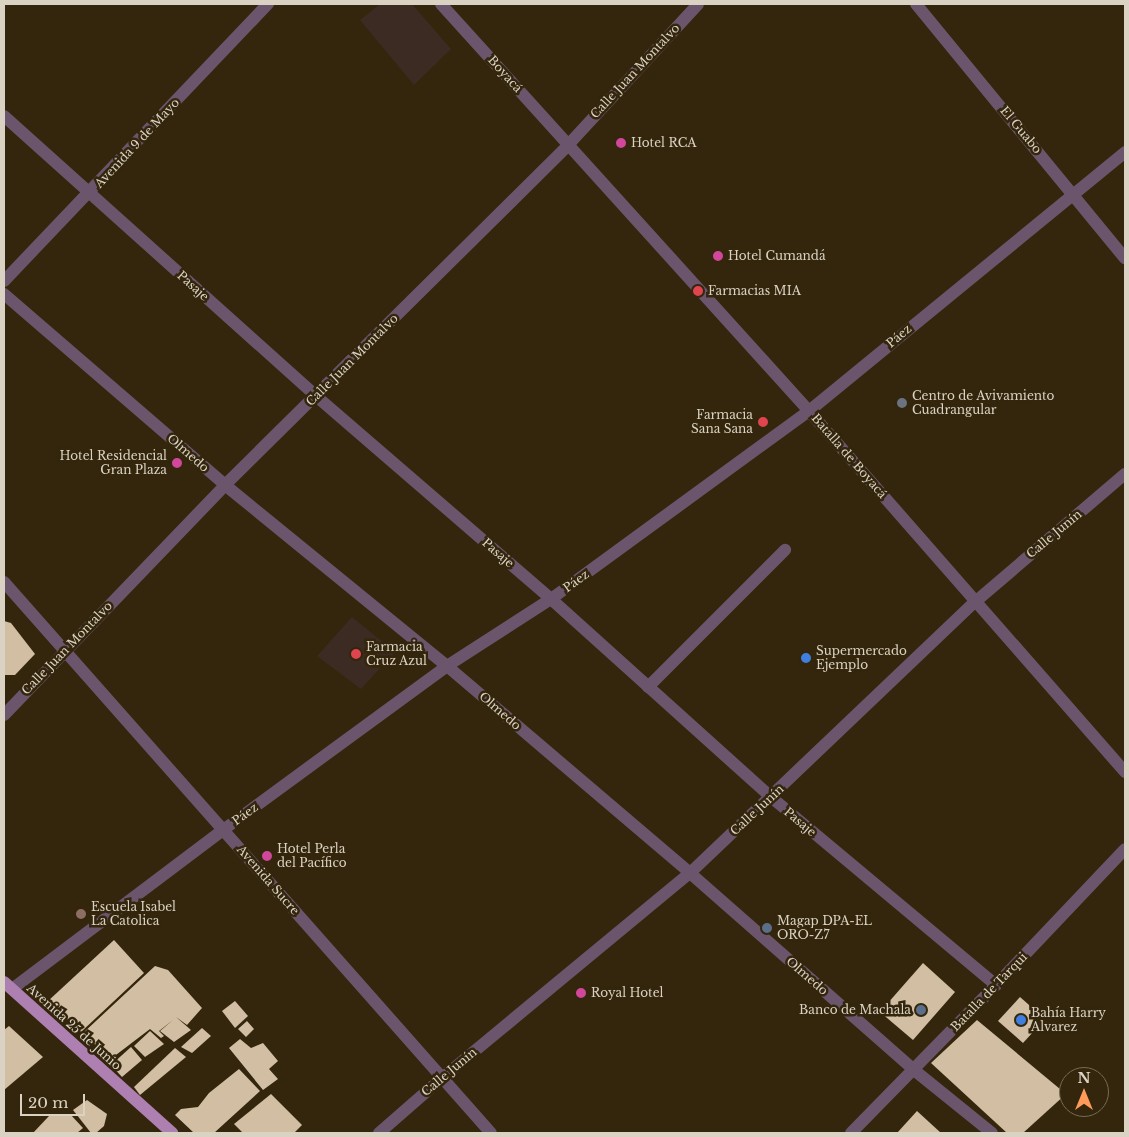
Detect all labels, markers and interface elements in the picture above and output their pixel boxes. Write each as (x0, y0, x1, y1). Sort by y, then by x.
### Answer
street label: Calle Juan Montalvo (587, 21, 683, 121)
street label: Boyacá (485, 53, 525, 95)
street label: Avenida 9 de Mayo (92, 95, 182, 191)
street label: El Guabo (997, 104, 1045, 156)
place label: Hotel RCA (631, 136, 697, 150)
marker: Hotel RCA (615, 137, 627, 149)
place label: Hotel Cumandá (728, 249, 826, 263)
marker: Hotel Cumandá (712, 250, 724, 262)
street label: Pasaje (174, 268, 212, 304)
place label: Farmacias MIA (708, 284, 801, 298)
marker: Farmacias MIA (692, 285, 704, 297)
street label: Calle Juan Montalvo (303, 311, 401, 409)
street label: Páez (884, 321, 914, 351)
place label: Centro de Avivamiento Cuadrangular (912, 389, 1055, 417)
marker: Centro de Avivamiento Cuadrangular (896, 397, 908, 409)
place label: Farmacia Sana Sana (691, 408, 753, 436)
street label: Batalla de Boyacá (808, 411, 890, 501)
marker: Farmacia Sana Sana (757, 416, 769, 428)
street label: Olmedo (164, 431, 212, 475)
place label: Hotel Residencial Gran Plaza (60, 449, 167, 477)
marker: Hotel Residencial Gran Plaza (171, 457, 183, 469)
street label: Calle Junín (1024, 507, 1084, 561)
street label: Pasaje (479, 535, 517, 571)
street label: Páez (560, 567, 592, 595)
street label: Calle Juan Montalvo (19, 598, 115, 698)
place label: Farmacia Cruz Azul (366, 640, 427, 668)
place label: Supermercado Ejemplo (816, 644, 907, 672)
marker: Farmacia Cruz Azul (350, 648, 362, 660)
marker: Supermercado Ejemplo (800, 652, 812, 664)
street label: Olmedo (476, 689, 524, 733)
street label: Calle Junín (727, 782, 787, 838)
street label: Páez (229, 800, 261, 828)
street label: Pasaje (781, 804, 819, 840)
street label: Avenida Sucre (234, 842, 302, 918)
place label: Hotel Perla del Pacífico (277, 842, 347, 870)
marker: Hotel Perla del Pacífico (261, 850, 273, 862)
place label: Escuela Isabel La Catolica (91, 900, 176, 928)
marker: Escuela Isabel La Catolica (75, 908, 87, 920)
place label: Magap DPA-EL ORO-Z7 (777, 914, 872, 942)
marker: Magap DPA-EL ORO-Z7 (761, 922, 773, 934)
street label: Batalla de Tarqui (948, 950, 1030, 1034)
street label: Olmedo (783, 954, 831, 998)
street label: Avenida 25 de Junio (24, 981, 124, 1073)
place label: Royal Hotel (591, 986, 663, 1000)
marker: Royal Hotel (575, 987, 587, 999)
place label: Banco de Machala (799, 1003, 911, 1017)
marker: Banco de Machala (915, 1004, 927, 1016)
place label: Bahía Harry Alvarez (1031, 1006, 1106, 1034)
marker: Bahía Harry Alvarez (1015, 1014, 1027, 1026)
street label: Calle Junín (419, 1045, 479, 1099)
north arrow (1059, 1067, 1109, 1117)
text: N (1077, 1069, 1091, 1087)
scale bar (22, 1084, 88, 1116)
text: 20 m (28, 1093, 68, 1112)

